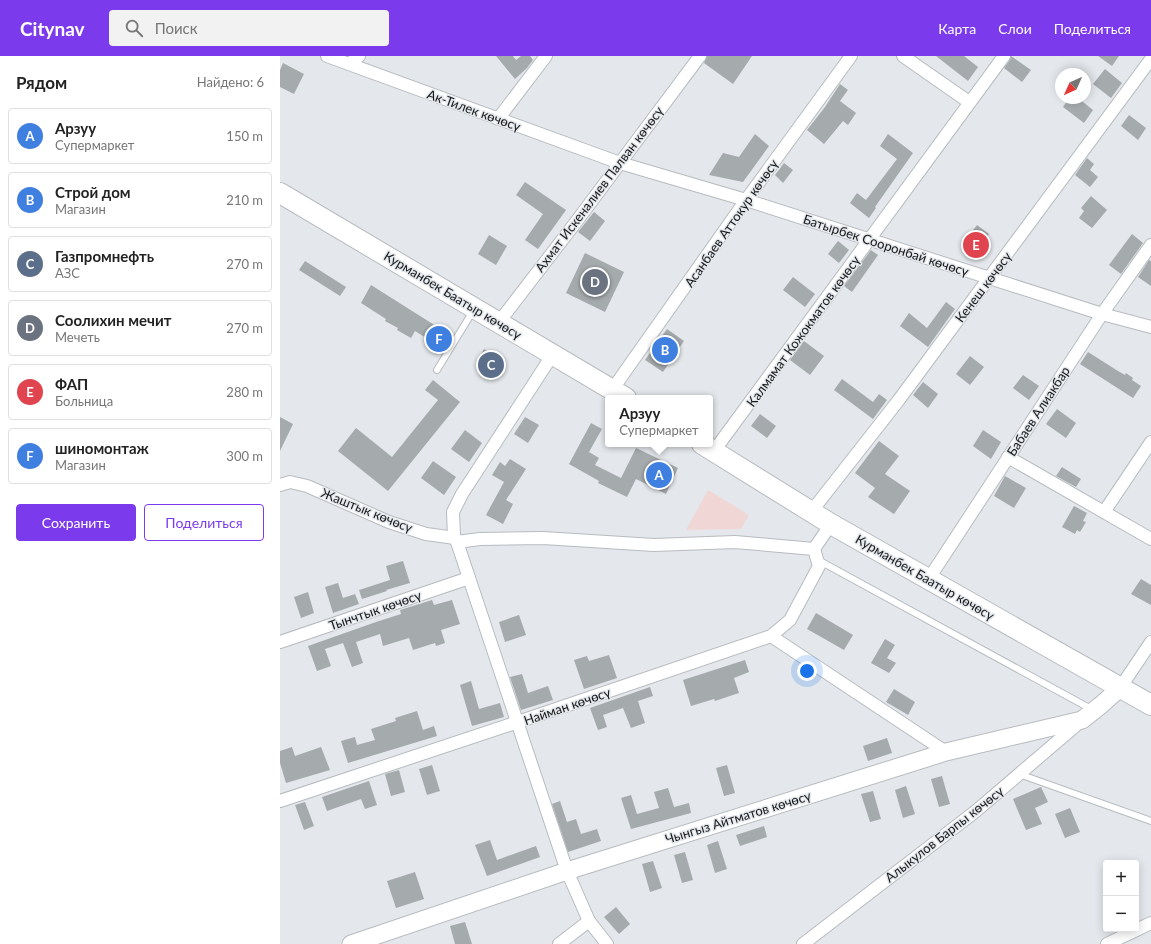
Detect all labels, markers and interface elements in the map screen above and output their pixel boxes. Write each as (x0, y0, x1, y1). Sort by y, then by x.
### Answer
search box (109, 10, 389, 46)
text: Citynav (20, 17, 85, 40)
icon: search (123, 17, 145, 39)
text: Поиск (155, 19, 198, 37)
text: Карта (938, 20, 976, 37)
text: Слои (998, 20, 1032, 37)
text: Поделиться (1054, 20, 1131, 37)
north arrow (1055, 68, 1091, 104)
text: Рядом (16, 72, 67, 93)
text: Найдено: 6 (197, 74, 264, 90)
street label: Ак-Тилек көчөсү (425, 86, 523, 134)
street label: Ахмат Искеналиев Палван көчөсү (531, 103, 667, 275)
text: Арзуу (55, 119, 96, 137)
text: A (25, 128, 35, 144)
text: 150 m (226, 128, 263, 144)
text: Супермаркет (55, 137, 134, 153)
street label: Асанбаев Аттокур көчөсү (681, 156, 781, 290)
text: Строй дом (55, 183, 131, 201)
text: B (26, 192, 34, 208)
text: 210 m (226, 192, 263, 208)
text: Магазин (55, 201, 106, 217)
street label: Батырбек Сооронбай көчөсү (801, 211, 971, 279)
pin: E (963, 230, 989, 260)
text: Газпромнефть (55, 247, 154, 265)
street label: Курманбек Баатыр көчөсү (381, 248, 525, 343)
street label: Кенеш көчөсү (951, 248, 1015, 325)
street label: Калмамат Кожокматов көчөсү (743, 252, 863, 410)
text: C (26, 256, 34, 272)
text: 270 m (226, 256, 263, 272)
text: АЗС (55, 265, 80, 281)
pin: D (582, 267, 608, 297)
text: Соолихин мечит (55, 311, 171, 329)
text: D (25, 320, 35, 336)
text: 270 m (226, 320, 263, 336)
pin: F (426, 324, 452, 354)
text: Мечеть (55, 329, 100, 345)
pin: B (652, 335, 678, 365)
pin: C (478, 350, 504, 380)
street label: Бабаев Алиакбар (1003, 363, 1073, 459)
text: ФАП (55, 375, 88, 393)
text: E (26, 384, 34, 400)
text: 280 m (226, 384, 263, 400)
text: Больница (55, 393, 113, 409)
popup (605, 395, 713, 447)
text: Арзуу (619, 404, 660, 422)
text: Супермаркет (619, 422, 699, 438)
text: шиномонтаж (55, 439, 149, 457)
text: F (26, 448, 34, 464)
text: 300 m (226, 448, 263, 464)
text: Магазин (55, 457, 106, 473)
pin: A (646, 460, 672, 490)
street label: Жаштык көчөсү (319, 484, 415, 536)
button: Сохранить (16, 504, 136, 541)
button: Поделиться (144, 504, 264, 541)
street label: Курманбек Баатыр көчөсү (853, 531, 998, 623)
street label: Тынчтык көчөсү (327, 587, 423, 633)
your location (797, 661, 817, 681)
street label: Найман көчөсү (521, 684, 613, 728)
street label: Алыкулов Барпы көчөсү (882, 783, 1007, 885)
street label: Чынгыз Айтматов көчөсү (663, 787, 813, 847)
map controls (1103, 860, 1139, 932)
button: + (1103, 860, 1139, 896)
button: − (1103, 896, 1139, 932)

